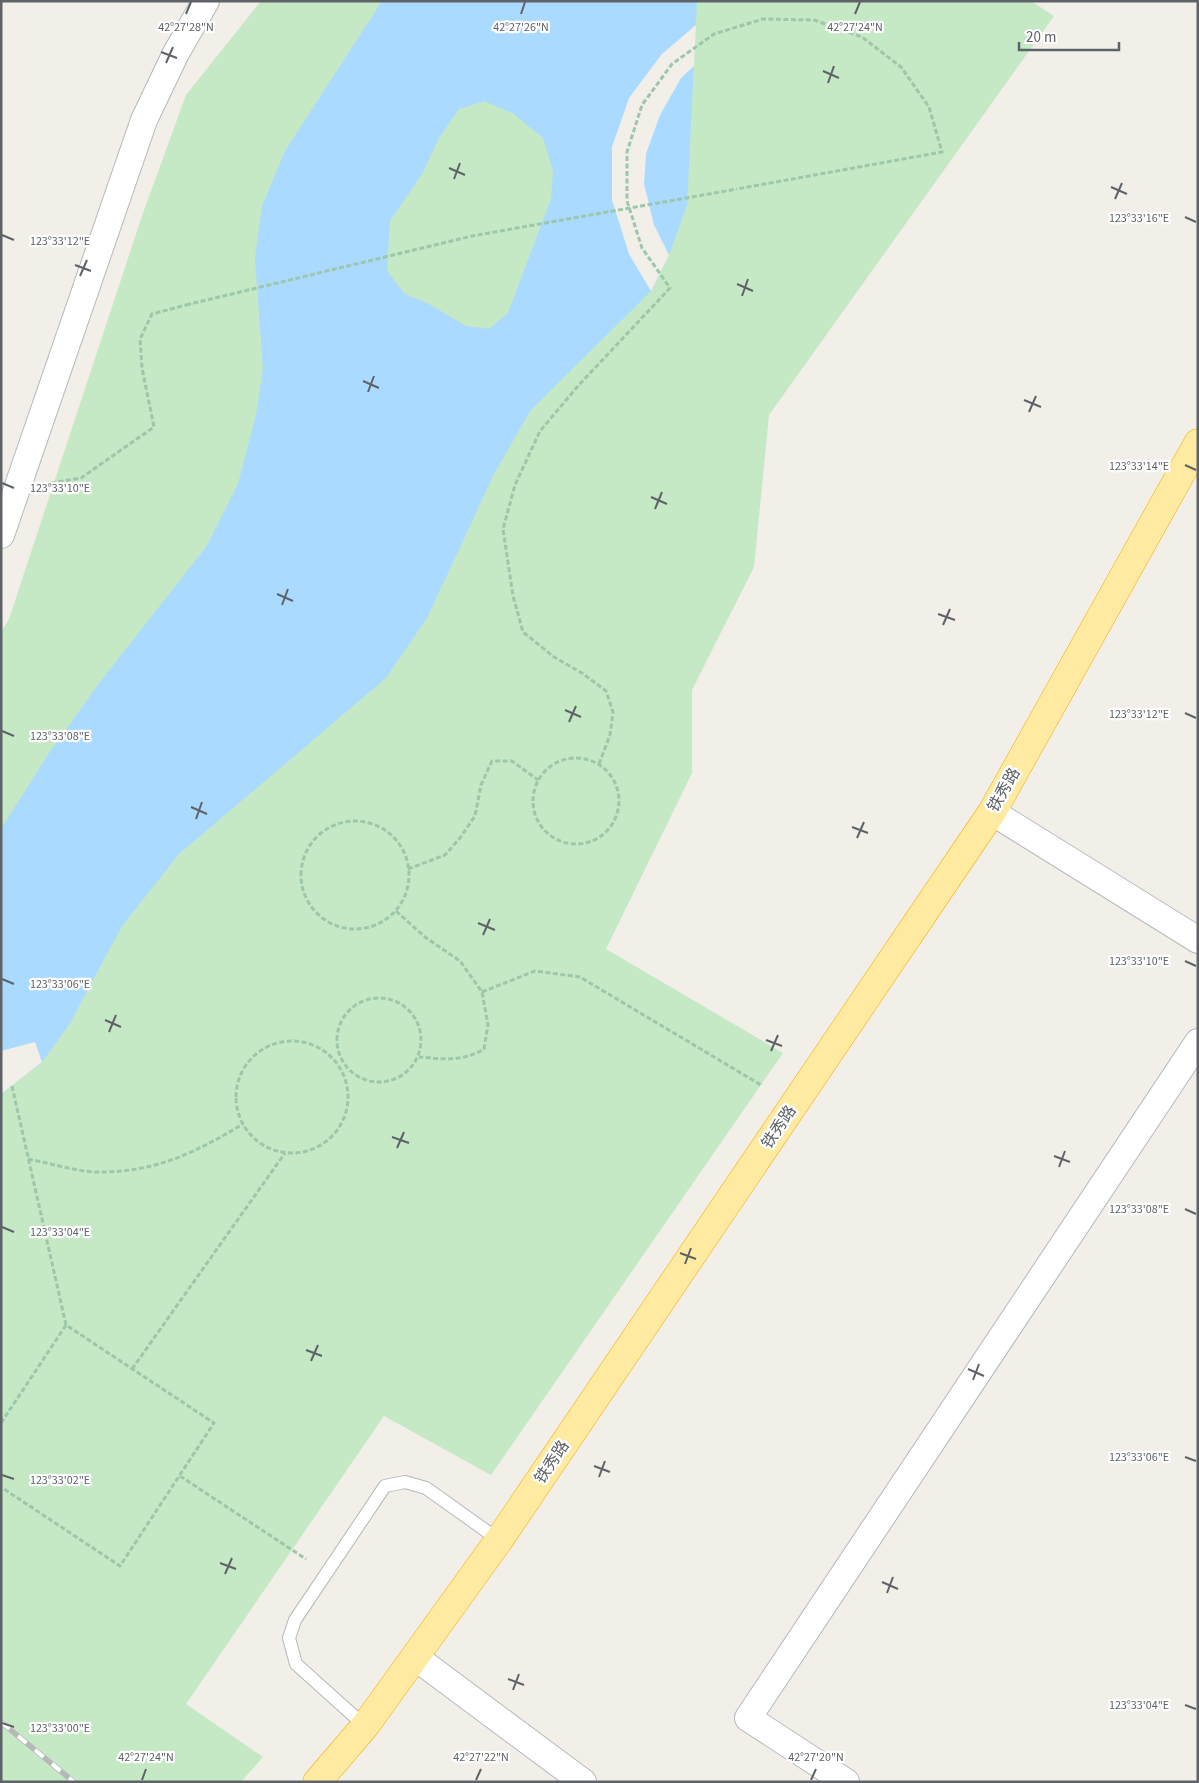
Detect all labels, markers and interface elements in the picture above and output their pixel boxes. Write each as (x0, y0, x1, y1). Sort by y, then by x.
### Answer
text: 42°27'28"N (158, 19, 214, 36)
text: 42°27'26"N (493, 19, 549, 36)
text: 42°27'24"N (827, 19, 883, 36)
scale bar (1019, 20, 1119, 52)
text: 20 m (1026, 27, 1056, 48)
text: 123°33'16"E (1109, 210, 1169, 227)
text: 123°33'12"E (30, 233, 90, 250)
text: 123°33'14"E (1109, 458, 1169, 475)
text: 123°33'10"E (30, 480, 90, 497)
text: 123°33'12"E (1109, 706, 1169, 723)
text: 123°33'08"E (30, 728, 90, 745)
street label: 铁秀路 (982, 764, 1026, 816)
text: 123°33'10"E (1109, 953, 1169, 970)
text: 123°33'06"E (30, 976, 90, 993)
street label: 铁秀路 (756, 1101, 802, 1153)
text: 123°33'08"E (1109, 1201, 1169, 1218)
text: 123°33'04"E (30, 1224, 90, 1241)
street label: 铁秀路 (529, 1436, 575, 1488)
text: 123°33'06"E (1109, 1449, 1169, 1466)
text: 123°33'02"E (30, 1472, 90, 1489)
text: 123°33'04"E (1109, 1697, 1169, 1714)
text: 123°33'00"E (30, 1720, 90, 1737)
text: 42°27'24"N (118, 1749, 174, 1766)
text: 42°27'22"N (453, 1749, 509, 1766)
text: 42°27'20"N (788, 1749, 844, 1766)

